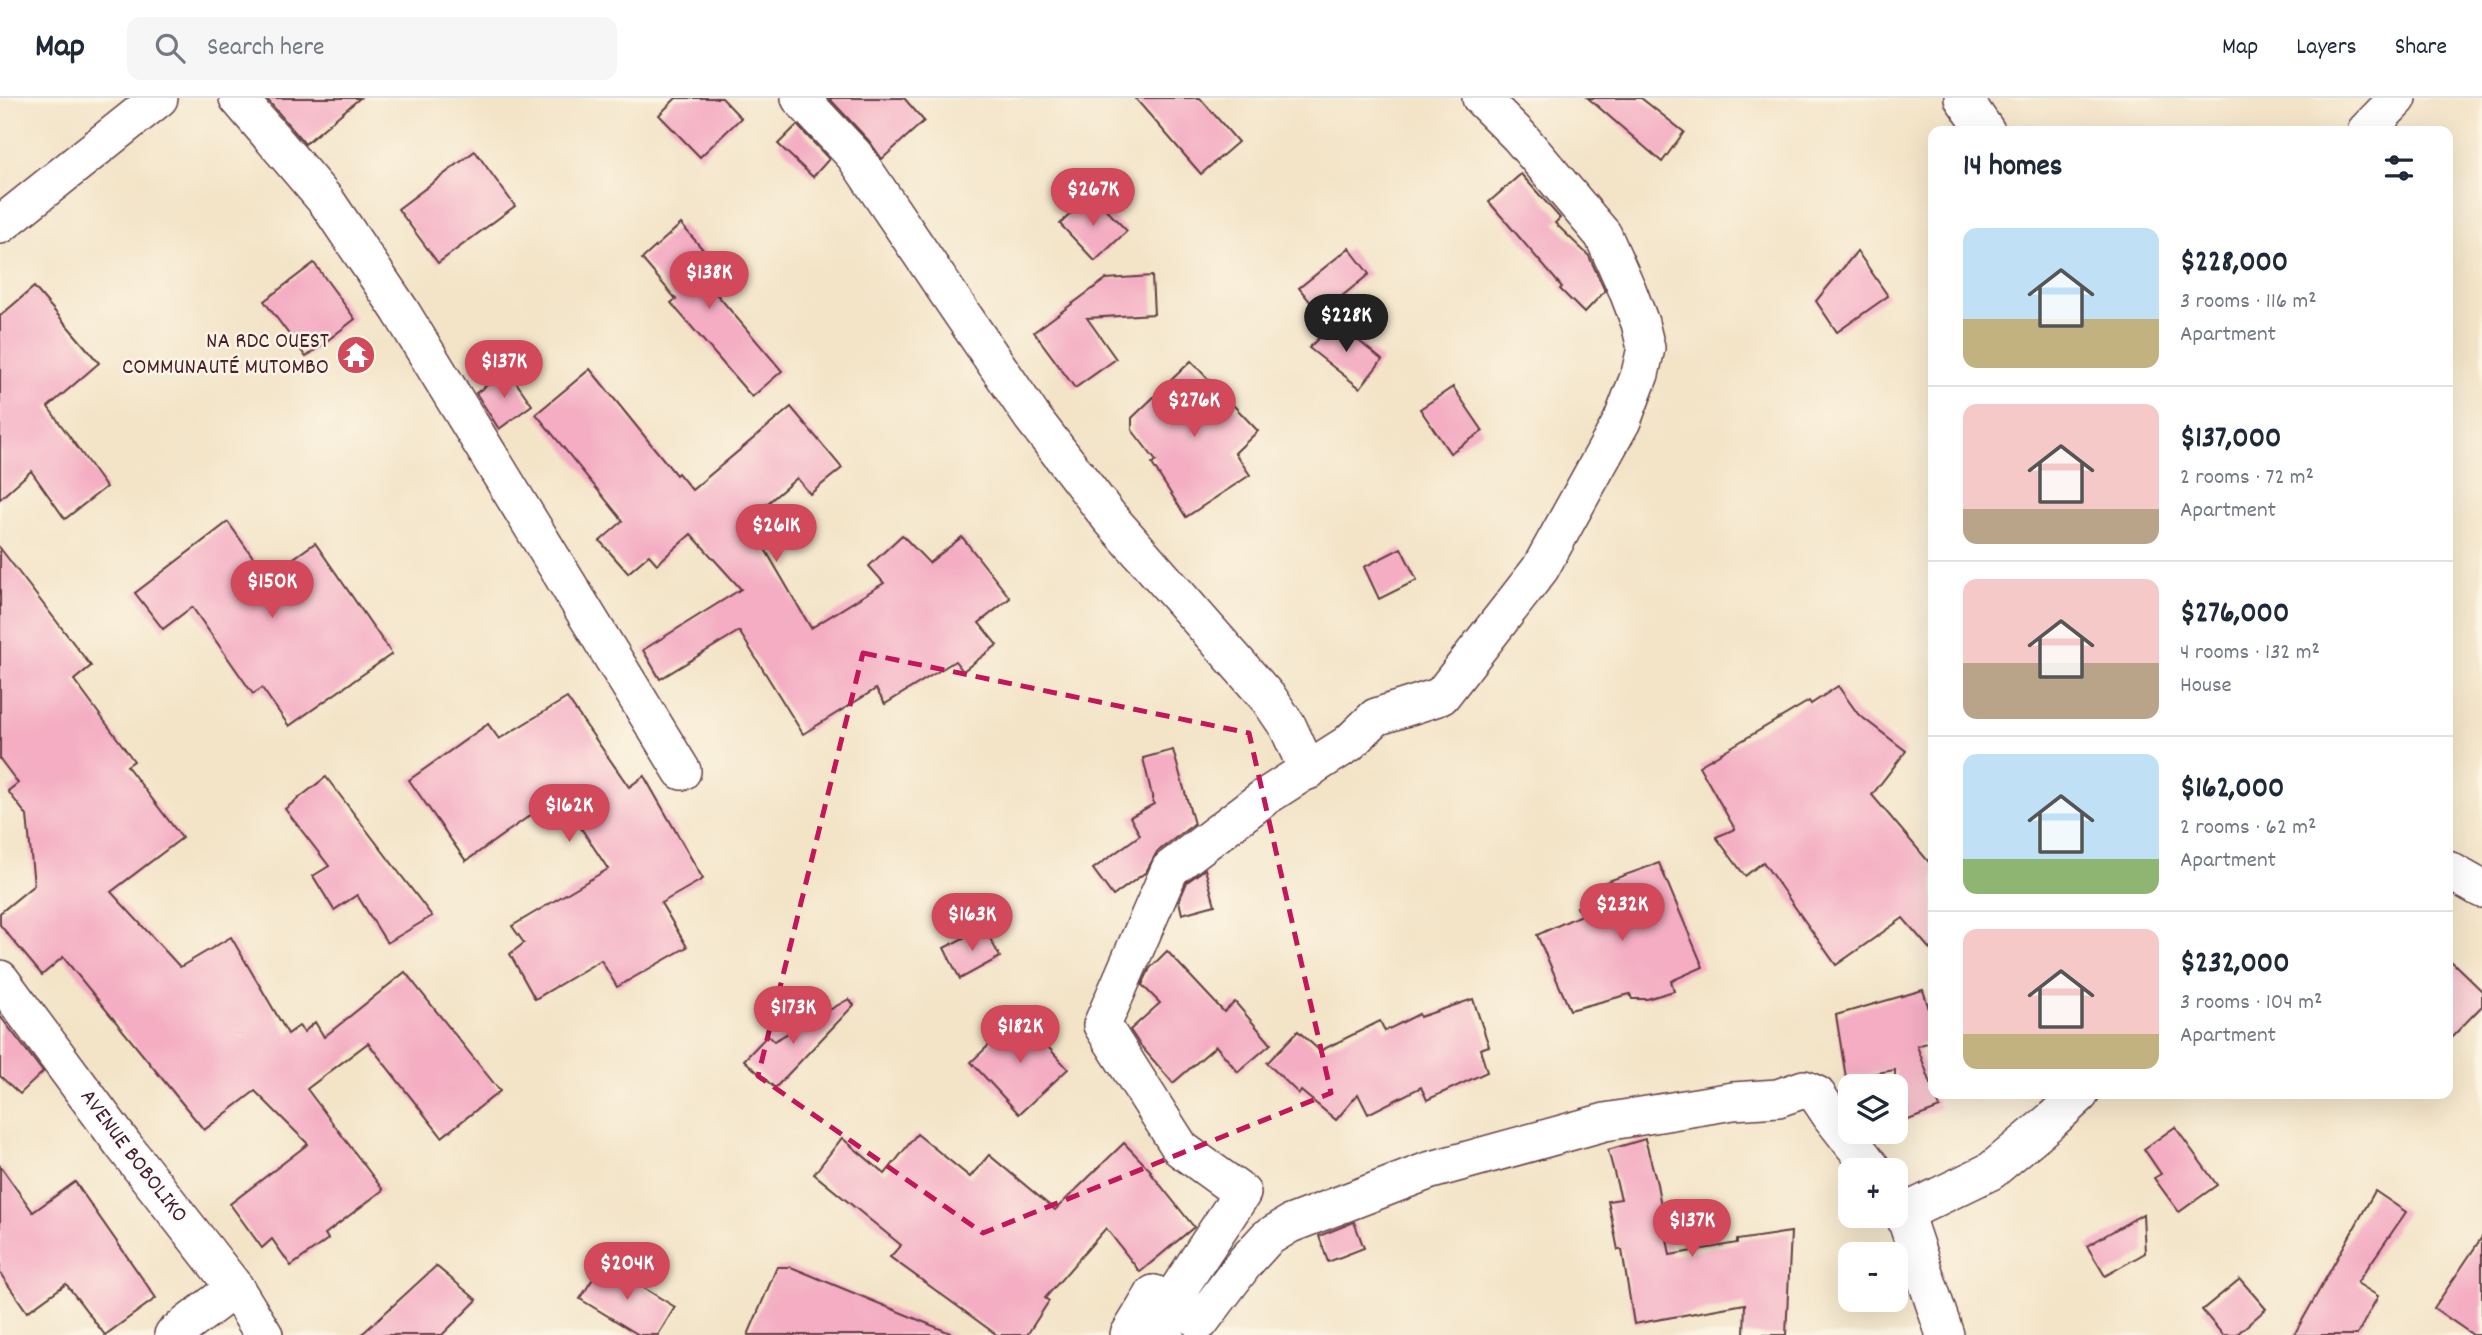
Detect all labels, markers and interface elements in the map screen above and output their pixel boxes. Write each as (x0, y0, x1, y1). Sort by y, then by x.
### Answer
search box (127, 17, 617, 80)
text: Map (35, 25, 85, 72)
icon: search (151, 29, 189, 67)
text: Search here (207, 30, 325, 67)
text: Map (2222, 31, 2258, 65)
text: Layers (2296, 31, 2357, 65)
text: Share (2395, 31, 2447, 65)
text: 14 homes (1963, 147, 2062, 190)
icon: filters (2380, 149, 2418, 187)
pin: $267K (1044, 169, 1142, 228)
text: $267K (1067, 174, 1119, 207)
text: $228,000 (2180, 243, 2288, 286)
pin: $138K (660, 252, 758, 311)
icon: home (2019, 256, 2103, 340)
text: $138K (686, 257, 732, 290)
text: 3 rooms · 116 m² (2180, 286, 2317, 319)
pin: $228K (1297, 294, 1395, 354)
text: $228K (1320, 300, 1372, 333)
text: Apartment (2180, 319, 2276, 352)
place label: NA RDC OUEST COMMUNAUTÉ MUTOMBO (122, 326, 329, 385)
temple icon: NA RDC OUEST COMMUNAUTÉ MUTOMBO (335, 334, 377, 376)
pin: $137K (455, 341, 553, 400)
text: $137K (481, 346, 527, 379)
pin: $276K (1145, 380, 1243, 439)
text: $276K (1168, 385, 1220, 418)
text: $137,000 (2180, 419, 2281, 462)
icon: home (2019, 432, 2103, 516)
text: 2 rooms · 72 m² (2180, 462, 2314, 495)
text: Apartment (2180, 495, 2276, 528)
pin: $261K (727, 504, 825, 564)
text: $261K (752, 510, 800, 543)
pin: $150K (223, 560, 321, 620)
text: $150K (247, 566, 297, 599)
text: $276,000 (2180, 594, 2289, 637)
icon: home (2019, 607, 2103, 691)
text: 4 rooms · 132 m² (2180, 637, 2320, 670)
text: House (2180, 670, 2232, 703)
text: $162,000 (2180, 769, 2284, 812)
icon: home (2019, 782, 2103, 866)
pin: $162K (520, 784, 618, 844)
text: $162K (545, 790, 593, 823)
text: 2 rooms · 62 m² (2180, 812, 2316, 845)
text: Apartment (2180, 845, 2276, 878)
pin: $232K (1573, 884, 1671, 943)
text: $232K (1596, 889, 1648, 922)
pin: $163K (923, 894, 1021, 953)
text: $163K (948, 899, 996, 932)
text: $232,000 (2180, 944, 2290, 987)
icon: home (2019, 957, 2103, 1041)
pin: $173K (744, 986, 842, 1046)
text: 3 rooms · 104 m² (2180, 987, 2322, 1020)
text: $173K (770, 992, 816, 1025)
pin: $182K (971, 1006, 1069, 1065)
text: $182K (997, 1011, 1043, 1044)
text: Apartment (2180, 1020, 2276, 1053)
map controls (1838, 1074, 1908, 1312)
button: layers (1838, 1074, 1908, 1144)
street label: AVENUE BOBOLIKO (71, 1083, 195, 1231)
button: + (1838, 1158, 1908, 1228)
pin: $137K (1643, 1200, 1741, 1259)
text: $137K (1669, 1205, 1715, 1238)
pin: $204K (578, 1242, 676, 1302)
button: − (1838, 1242, 1908, 1312)
text: $204K (600, 1248, 654, 1281)

